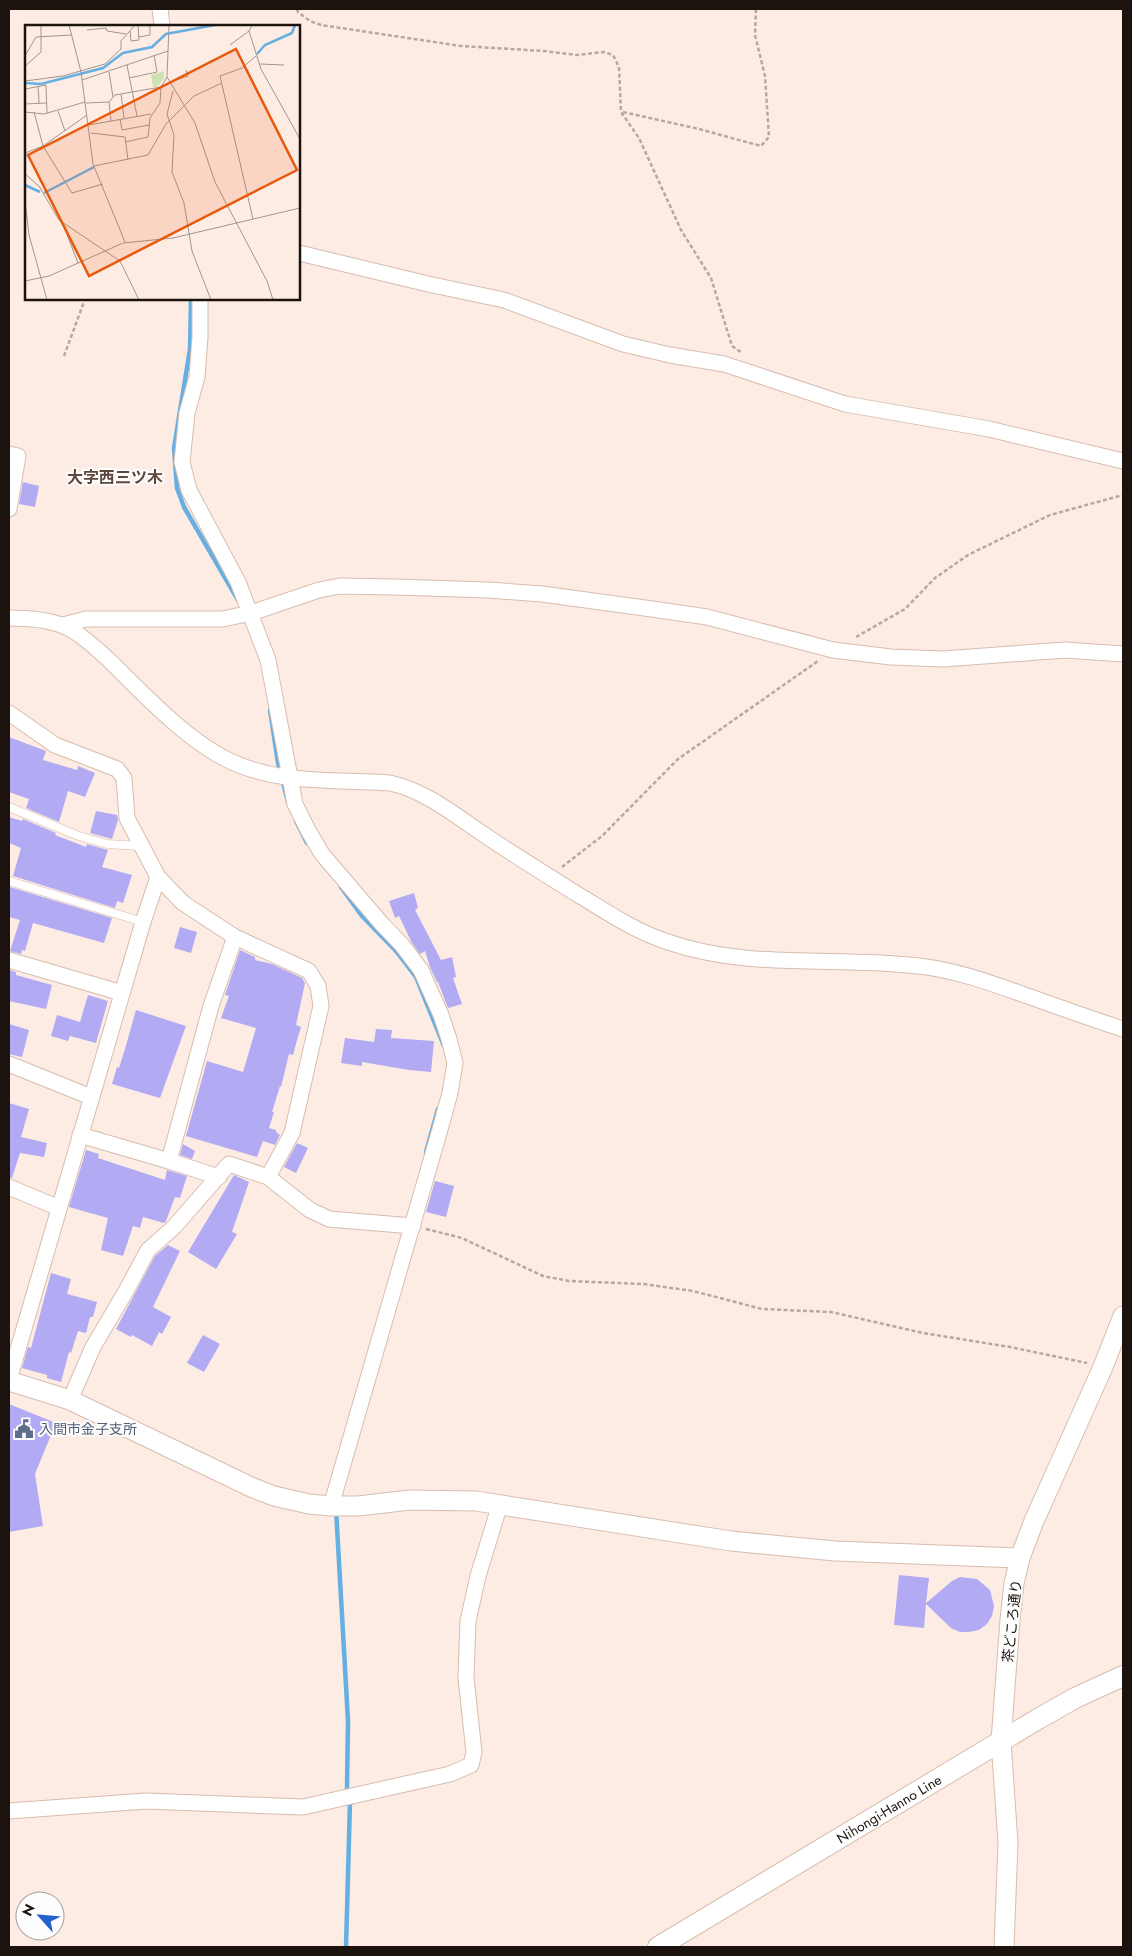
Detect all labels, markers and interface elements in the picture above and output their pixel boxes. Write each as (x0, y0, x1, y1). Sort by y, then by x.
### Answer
inset map (25, 25, 300, 300)
district label: 大字西三ツ木 (67, 466, 163, 489)
public building icon: 入間市金子支所 (13, 1418, 35, 1440)
place label: 入間市金子支所 (39, 1419, 137, 1439)
street label: 茶どころ通り (998, 1578, 1026, 1664)
street label: Nihongi-Hanno Line (833, 1770, 945, 1848)
north arrow (15, 1891, 65, 1941)
text: N (17, 1901, 40, 1920)

